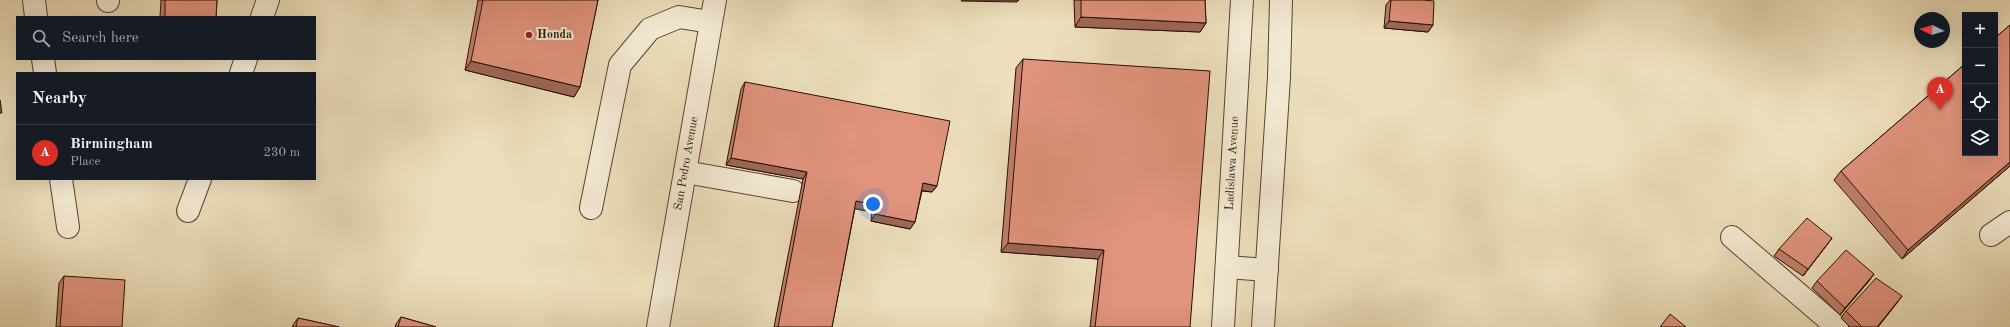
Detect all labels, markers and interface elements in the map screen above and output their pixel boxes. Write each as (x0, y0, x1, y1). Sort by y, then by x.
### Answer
north arrow (1914, 12, 1950, 48)
map controls (1962, 12, 1998, 156)
button: + (1962, 12, 1998, 48)
search box (16, 16, 316, 60)
icon: search (30, 27, 52, 49)
place label: Honda (537, 29, 572, 41)
marker: Honda (524, 30, 534, 40)
text: Search here (62, 31, 139, 46)
button: − (1962, 48, 1998, 84)
pin: A (1927, 77, 1953, 110)
button: locate (1962, 84, 1998, 120)
text: Nearby (32, 90, 87, 107)
street label: San Pedro Avenue (672, 115, 701, 211)
street label: Ladislawa Avenue (1224, 116, 1241, 211)
button: layers (1962, 120, 1998, 156)
text: Birmingham (70, 137, 153, 152)
text: A (40, 146, 50, 159)
text: 230 m (263, 146, 300, 159)
text: Place (70, 155, 100, 168)
your location (863, 194, 883, 214)

